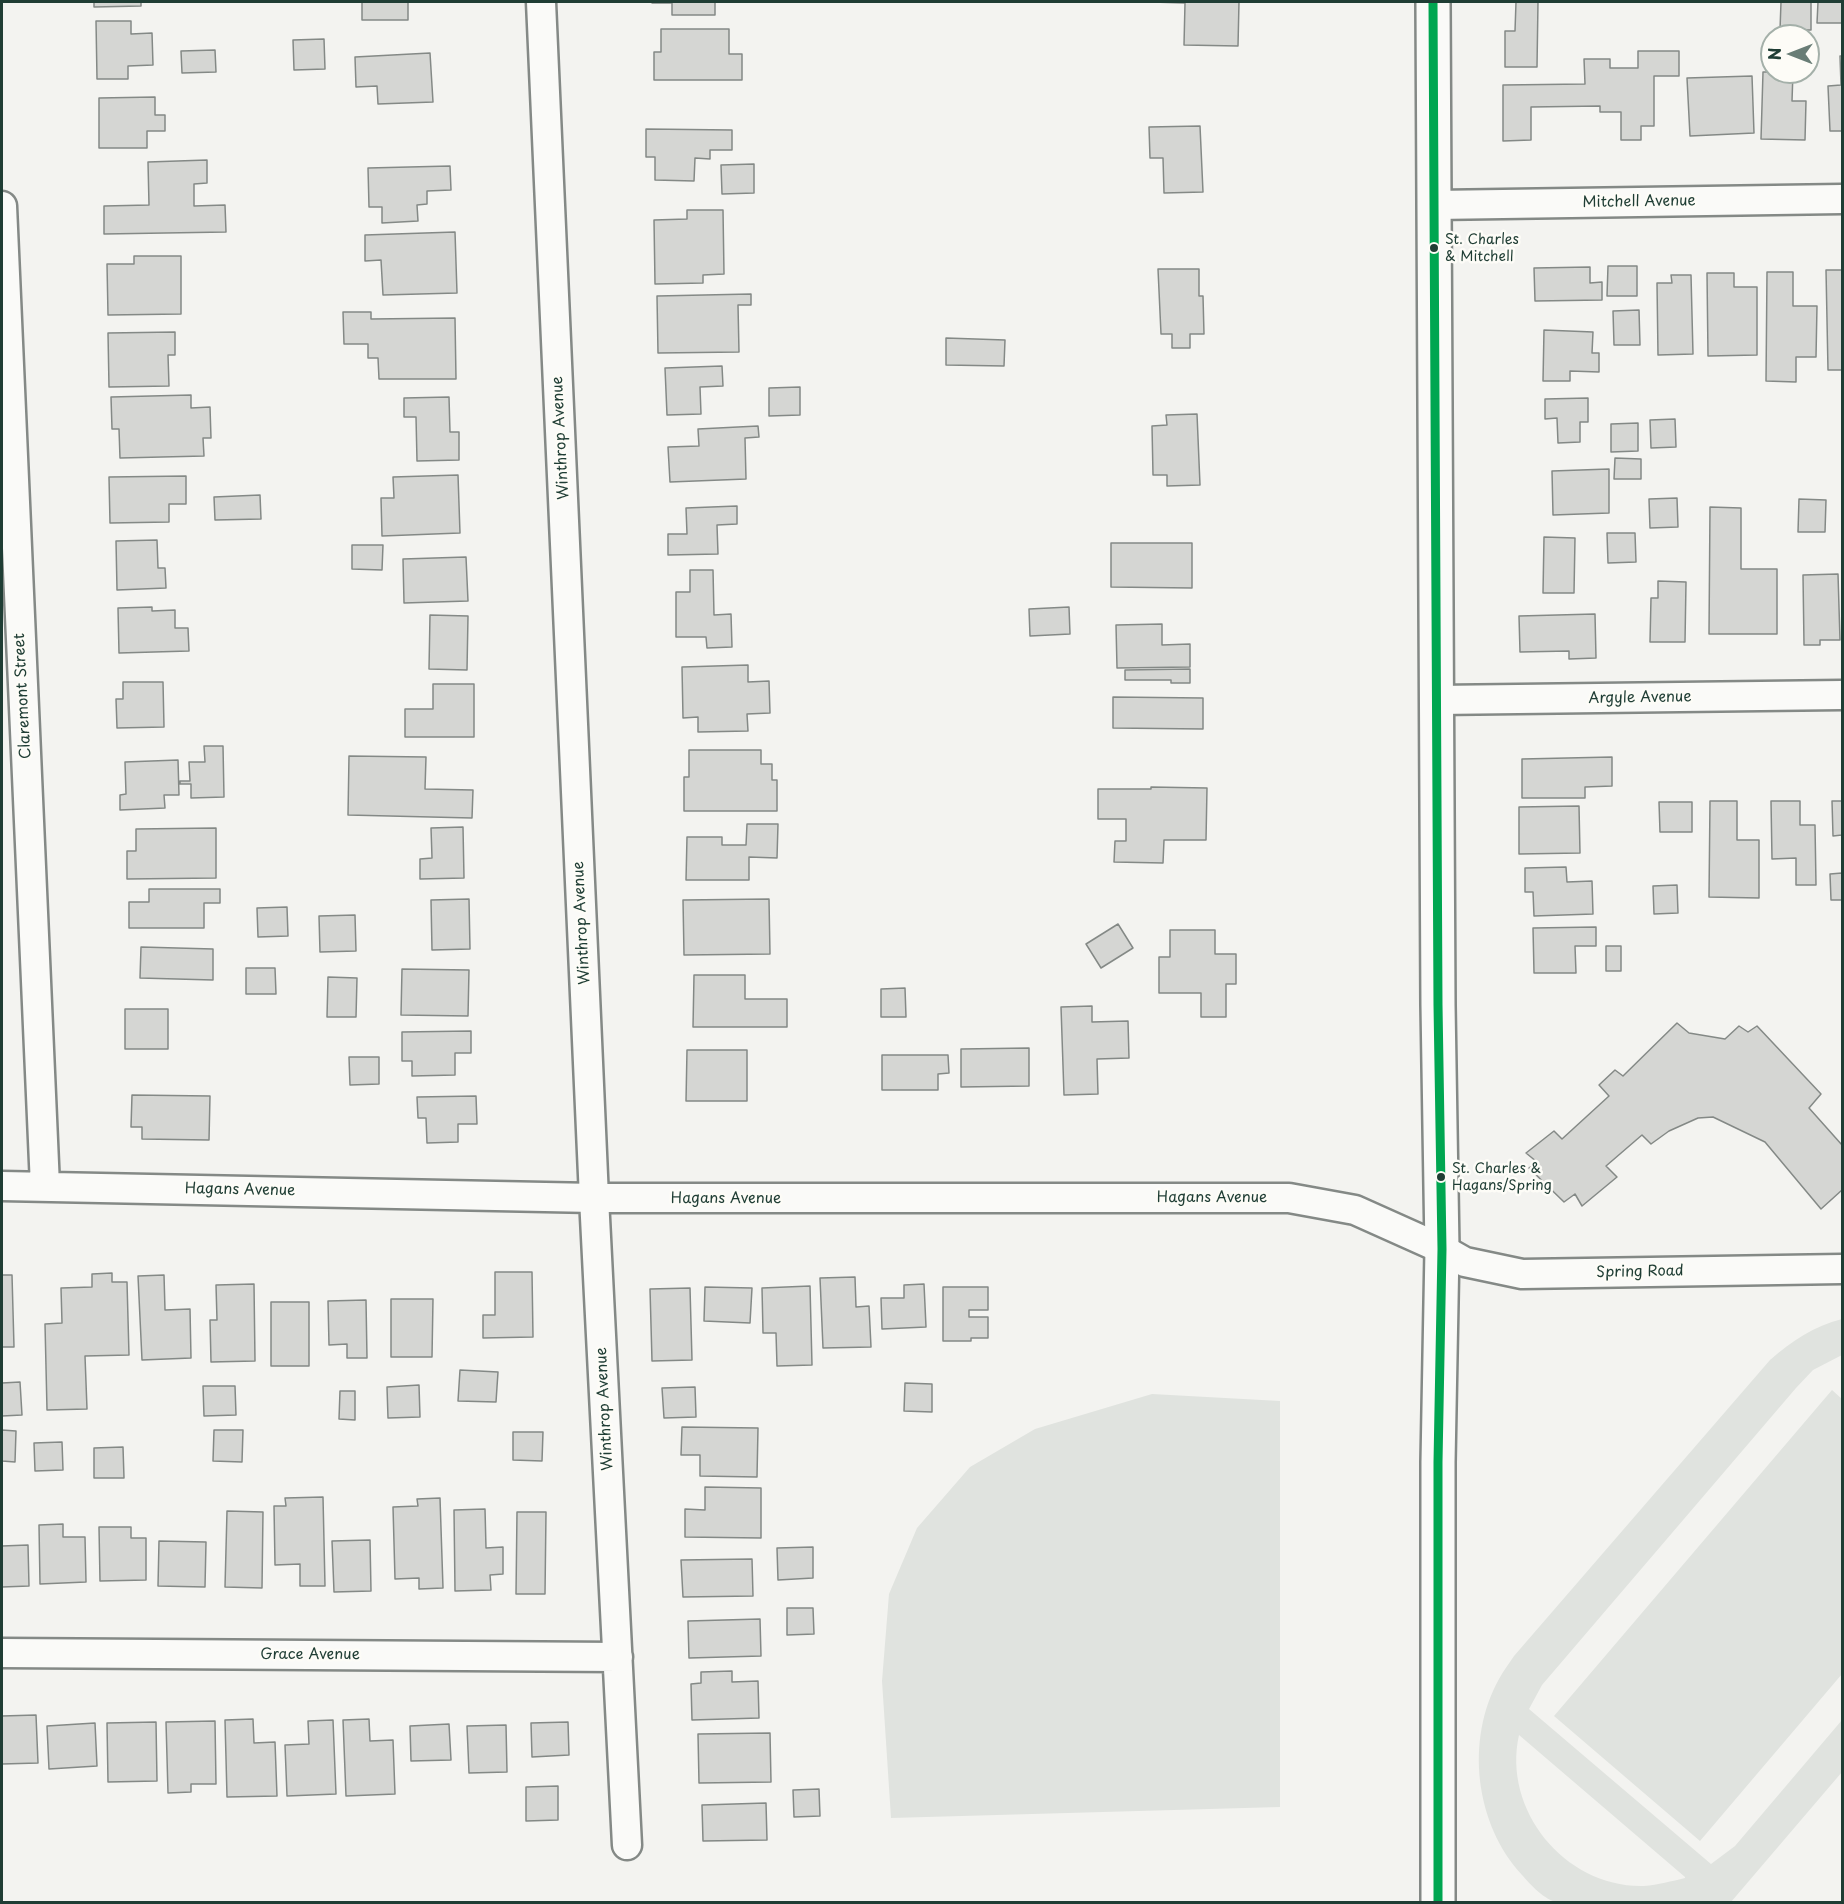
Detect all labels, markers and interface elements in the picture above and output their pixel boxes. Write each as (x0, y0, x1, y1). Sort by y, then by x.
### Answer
north arrow (1760, 24, 1820, 84)
text: N (1762, 48, 1786, 60)
street label: Mitchell Avenue (1582, 192, 1696, 212)
place label: St. Charles & Mitchell (1445, 232, 1519, 264)
marker: St. Charles & Mitchell (1428, 242, 1440, 254)
street label: Winthrop Avenue (549, 376, 573, 500)
street label: Claremont Street (11, 633, 35, 759)
street label: Argyle Avenue (1588, 688, 1692, 708)
street label: Winthrop Avenue (570, 861, 594, 985)
place label: St. Charles & Hagans/Spring (1452, 1161, 1552, 1194)
marker: St. Charles & Hagans/Spring (1435, 1171, 1447, 1183)
street label: Hagans Avenue (185, 1180, 295, 1200)
street label: Hagans Avenue (1157, 1189, 1267, 1207)
street label: Hagans Avenue (671, 1190, 781, 1208)
street label: Spring Road (1596, 1262, 1684, 1282)
street label: Winthrop Avenue (593, 1347, 617, 1471)
street label: Grace Avenue (260, 1646, 360, 1664)

